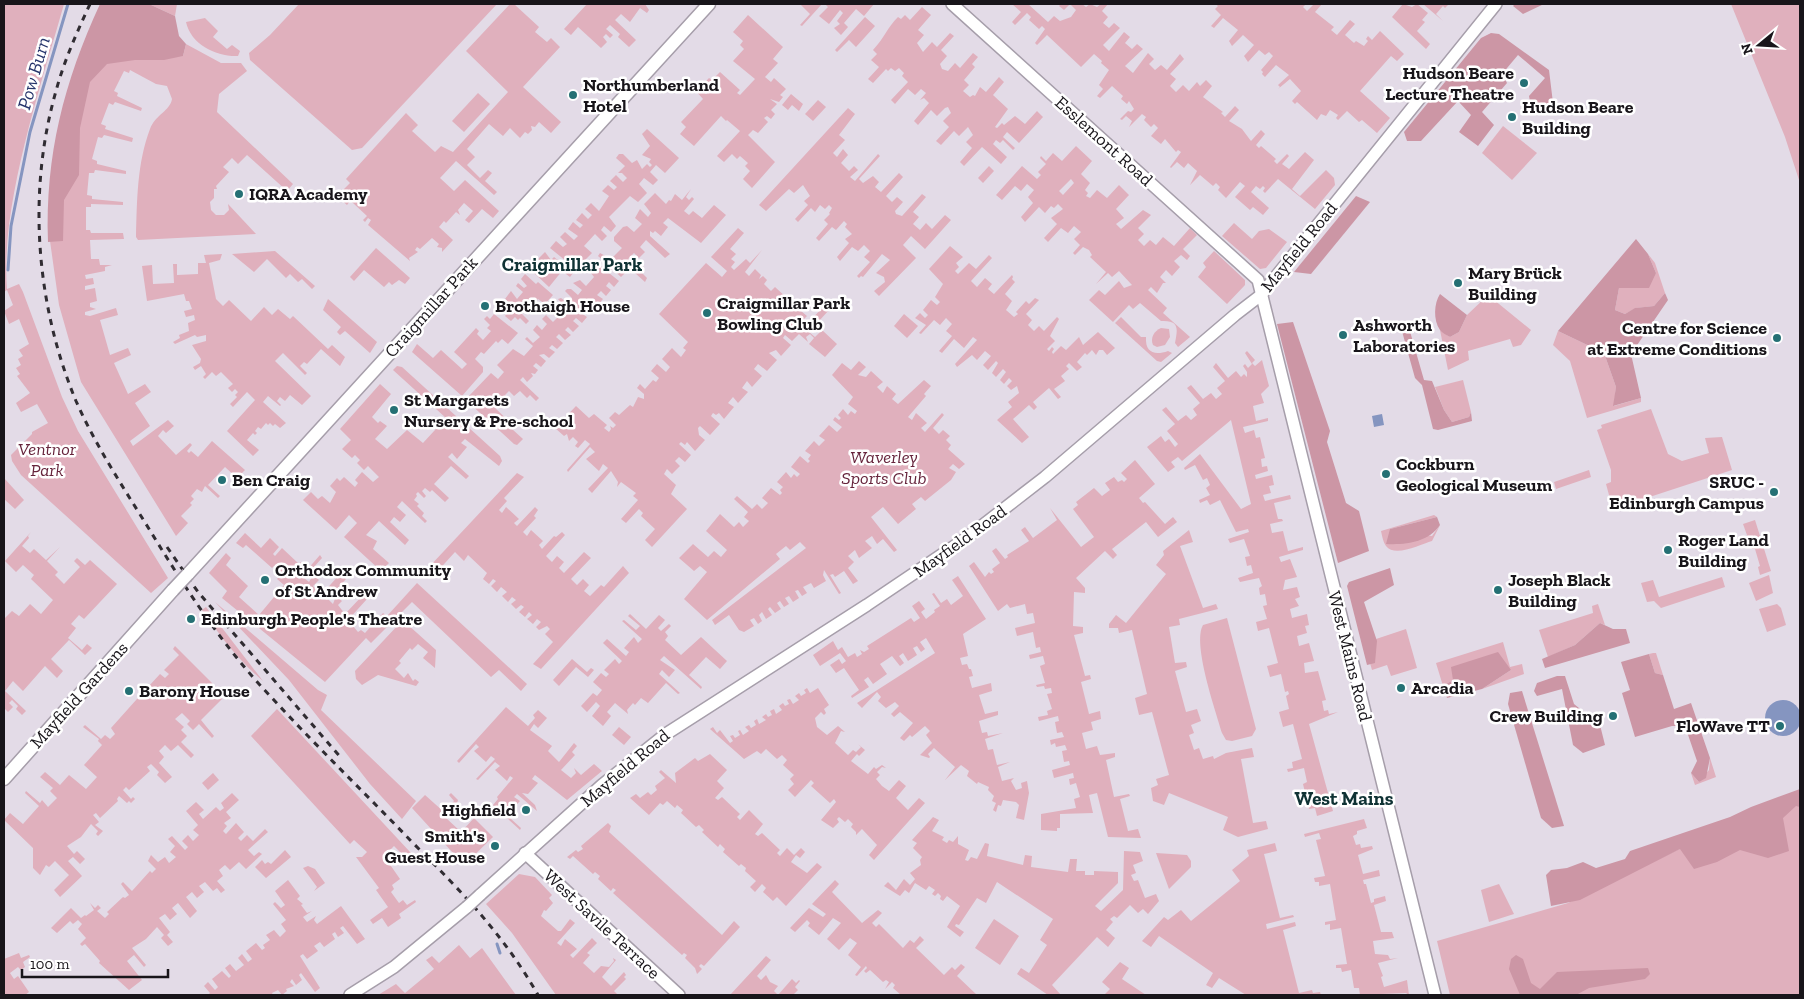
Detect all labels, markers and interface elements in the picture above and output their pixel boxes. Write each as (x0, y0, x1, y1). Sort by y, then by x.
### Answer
north arrow (1734, 20, 1784, 70)
water label: Pow Burn (12, 34, 55, 112)
text: N (1737, 41, 1757, 57)
place label: Hudson Beare Lecture Theatre (1385, 62, 1514, 105)
place label: Northumberland Hotel (583, 74, 720, 117)
marker: Hudson Beare Lecture Theatre (1518, 77, 1530, 89)
marker: Northumberland Hotel (567, 89, 579, 101)
street label: Esslemont Road (1051, 91, 1158, 191)
place label: Hudson Beare Building (1522, 96, 1634, 139)
marker: Hudson Beare Building (1506, 111, 1518, 123)
place label: IQRA Academy (249, 183, 368, 205)
marker: IQRA Academy (233, 188, 245, 200)
street label: Mayfield Road (1256, 197, 1342, 296)
street label: Craigmillar Park (380, 251, 483, 362)
district label: Craigmillar Park (502, 253, 643, 276)
place label: Mary Brück Building (1468, 262, 1562, 305)
marker: Mary Brück Building (1452, 277, 1464, 289)
place label: Craigmillar Park Bowling Club (717, 292, 850, 335)
place label: Brothaigh House (495, 295, 630, 317)
marker: Brothaigh House (479, 300, 491, 312)
marker: Craigmillar Park Bowling Club (701, 307, 713, 319)
place label: Ashworth Laboratories (1353, 314, 1455, 357)
place label: Centre for Science at Extreme Conditions (1587, 317, 1767, 360)
marker: Ashworth Laboratories (1337, 329, 1349, 341)
marker: Centre for Science at Extreme Conditions (1771, 332, 1783, 344)
place label: St Margarets Nursery & Pre-school (404, 389, 574, 432)
marker: St Margarets Nursery & Pre-school (388, 404, 400, 416)
park label: Ventnor Park (18, 438, 77, 481)
park label: Waverley Sports Club (841, 446, 927, 489)
place label: Cockburn Geological Museum (1396, 453, 1552, 496)
marker: Cockburn Geological Museum (1380, 468, 1392, 480)
place label: Ben Craig (232, 469, 310, 491)
place label: SRUC - Edinburgh Campus (1609, 471, 1764, 514)
marker: Ben Craig (216, 474, 228, 486)
marker: SRUC - Edinburgh Campus (1768, 486, 1780, 498)
street label: Mayfield Road (909, 500, 1011, 582)
place label: Roger Land Building (1678, 529, 1770, 572)
marker: Roger Land Building (1662, 544, 1674, 556)
place label: Orthodox Community of St Andrew (275, 559, 451, 602)
place label: Joseph Black Building (1508, 569, 1611, 612)
marker: Orthodox Community of St Andrew (259, 574, 271, 586)
marker: Joseph Black Building (1492, 584, 1504, 596)
street label: West Mains Road (1323, 589, 1377, 724)
place label: Edinburgh People's Theatre (201, 608, 422, 630)
marker: Edinburgh People's Theatre (185, 613, 197, 625)
street label: Mayfield Gardens (25, 637, 133, 753)
place label: Arcadia (1411, 677, 1474, 699)
place label: Barony House (139, 680, 250, 702)
marker: Arcadia (1395, 682, 1407, 694)
marker: Barony House (123, 685, 135, 697)
place label: Crew Building (1490, 705, 1603, 727)
marker: Crew Building (1607, 710, 1619, 722)
place label: FloWave TT (1676, 715, 1770, 737)
marker: FloWave TT (1774, 720, 1786, 732)
street label: Mayfield Road (576, 724, 674, 812)
district label: West Mains (1295, 787, 1394, 810)
place label: Highfield (442, 799, 517, 821)
marker: Highfield (520, 804, 532, 816)
place label: Smith's Guest House (384, 825, 485, 868)
marker: Smith's Guest House (489, 840, 501, 852)
street label: West Savile Terrace (539, 864, 665, 984)
scale bar (22, 946, 169, 978)
text: 100 m (30, 955, 69, 973)

